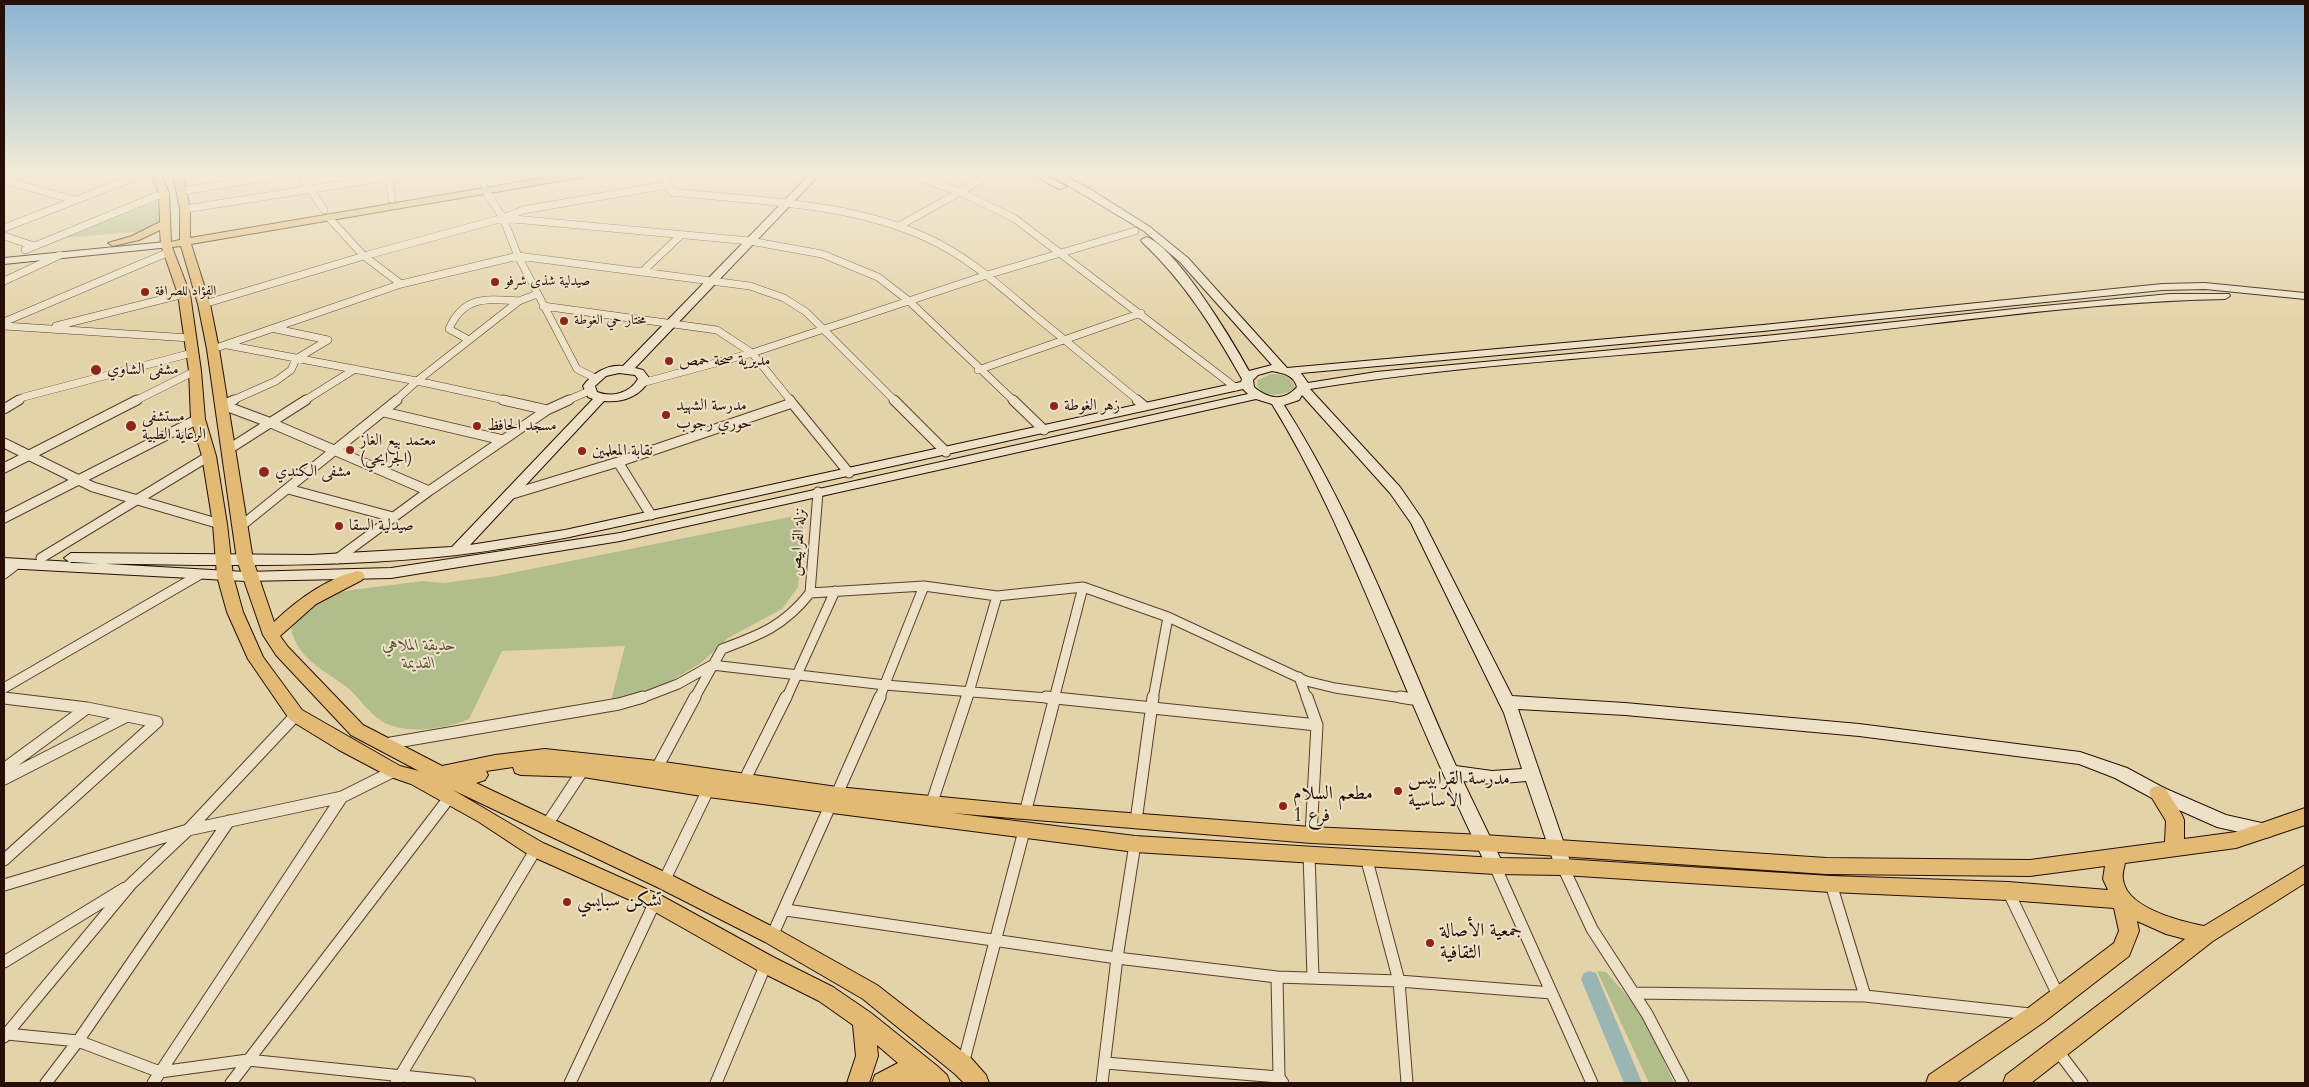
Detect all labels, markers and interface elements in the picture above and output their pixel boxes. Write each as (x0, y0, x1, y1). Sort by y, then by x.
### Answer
place label: صيدلية شذى شرفو (505, 274, 590, 290)
marker: صيدلية شذى شرفو (489, 276, 501, 288)
place label: الفؤاد للصرافة (155, 284, 216, 300)
marker: الفؤاد للصرافة (139, 286, 151, 298)
place label: مختار حي الغوطة (574, 313, 646, 329)
marker: مختار حي الغوطة (558, 315, 570, 327)
place label: مديرية صحة حمص (679, 351, 770, 371)
marker: مديرية صحة حمص (663, 355, 675, 367)
place label: مشفى الشاوي (107, 360, 179, 380)
marker: مشفى الشاوي (89, 363, 103, 377)
place label: مدرسة الشهيد حوري رجوب (676, 396, 752, 434)
place label: زهر الغوطة (1064, 396, 1120, 416)
marker: زهر الغوطة (1048, 400, 1060, 412)
place label: مستشفى الرعاية الطبية (142, 407, 206, 445)
marker: مدرسة الشهيد حوري رجوب (660, 409, 672, 421)
place label: مسجد الحافظ (487, 416, 557, 436)
marker: مستشفى الرعاية الطبية (124, 419, 138, 433)
marker: مسجد الحافظ (471, 420, 483, 432)
place label: معتمد بيع الغاز (الجرايحي) (360, 431, 436, 469)
place label: نقابة المعلمين (592, 441, 653, 461)
marker: معتمد بيع الغاز (الجرايحي) (344, 444, 356, 456)
marker: نقابة المعلمين (576, 445, 588, 457)
place label: مشفى الكندي (275, 462, 351, 482)
marker: مشفى الكندي (257, 465, 271, 479)
street label: نزلة القرابيص (787, 507, 811, 577)
place label: صيدلية السقا (349, 516, 414, 536)
marker: صيدلية السقا (333, 520, 345, 532)
park label: حديقة الملاهي القديمة (382, 636, 456, 674)
place label: مدرسة القرابيس الاساسية (1408, 769, 1510, 813)
place label: مطعم السلام فرع 1 (1293, 784, 1373, 828)
marker: مدرسة القرابيس الاساسية (1392, 785, 1404, 797)
marker: مطعم السلام فرع 1 (1277, 800, 1289, 812)
place label: تشكن سبايسي (577, 891, 662, 913)
marker: تشكن سبايسي (561, 896, 573, 908)
place label: جمعية الأصالة الثقافية (1440, 921, 1522, 965)
marker: جمعية الأصالة الثقافية (1424, 937, 1436, 949)

